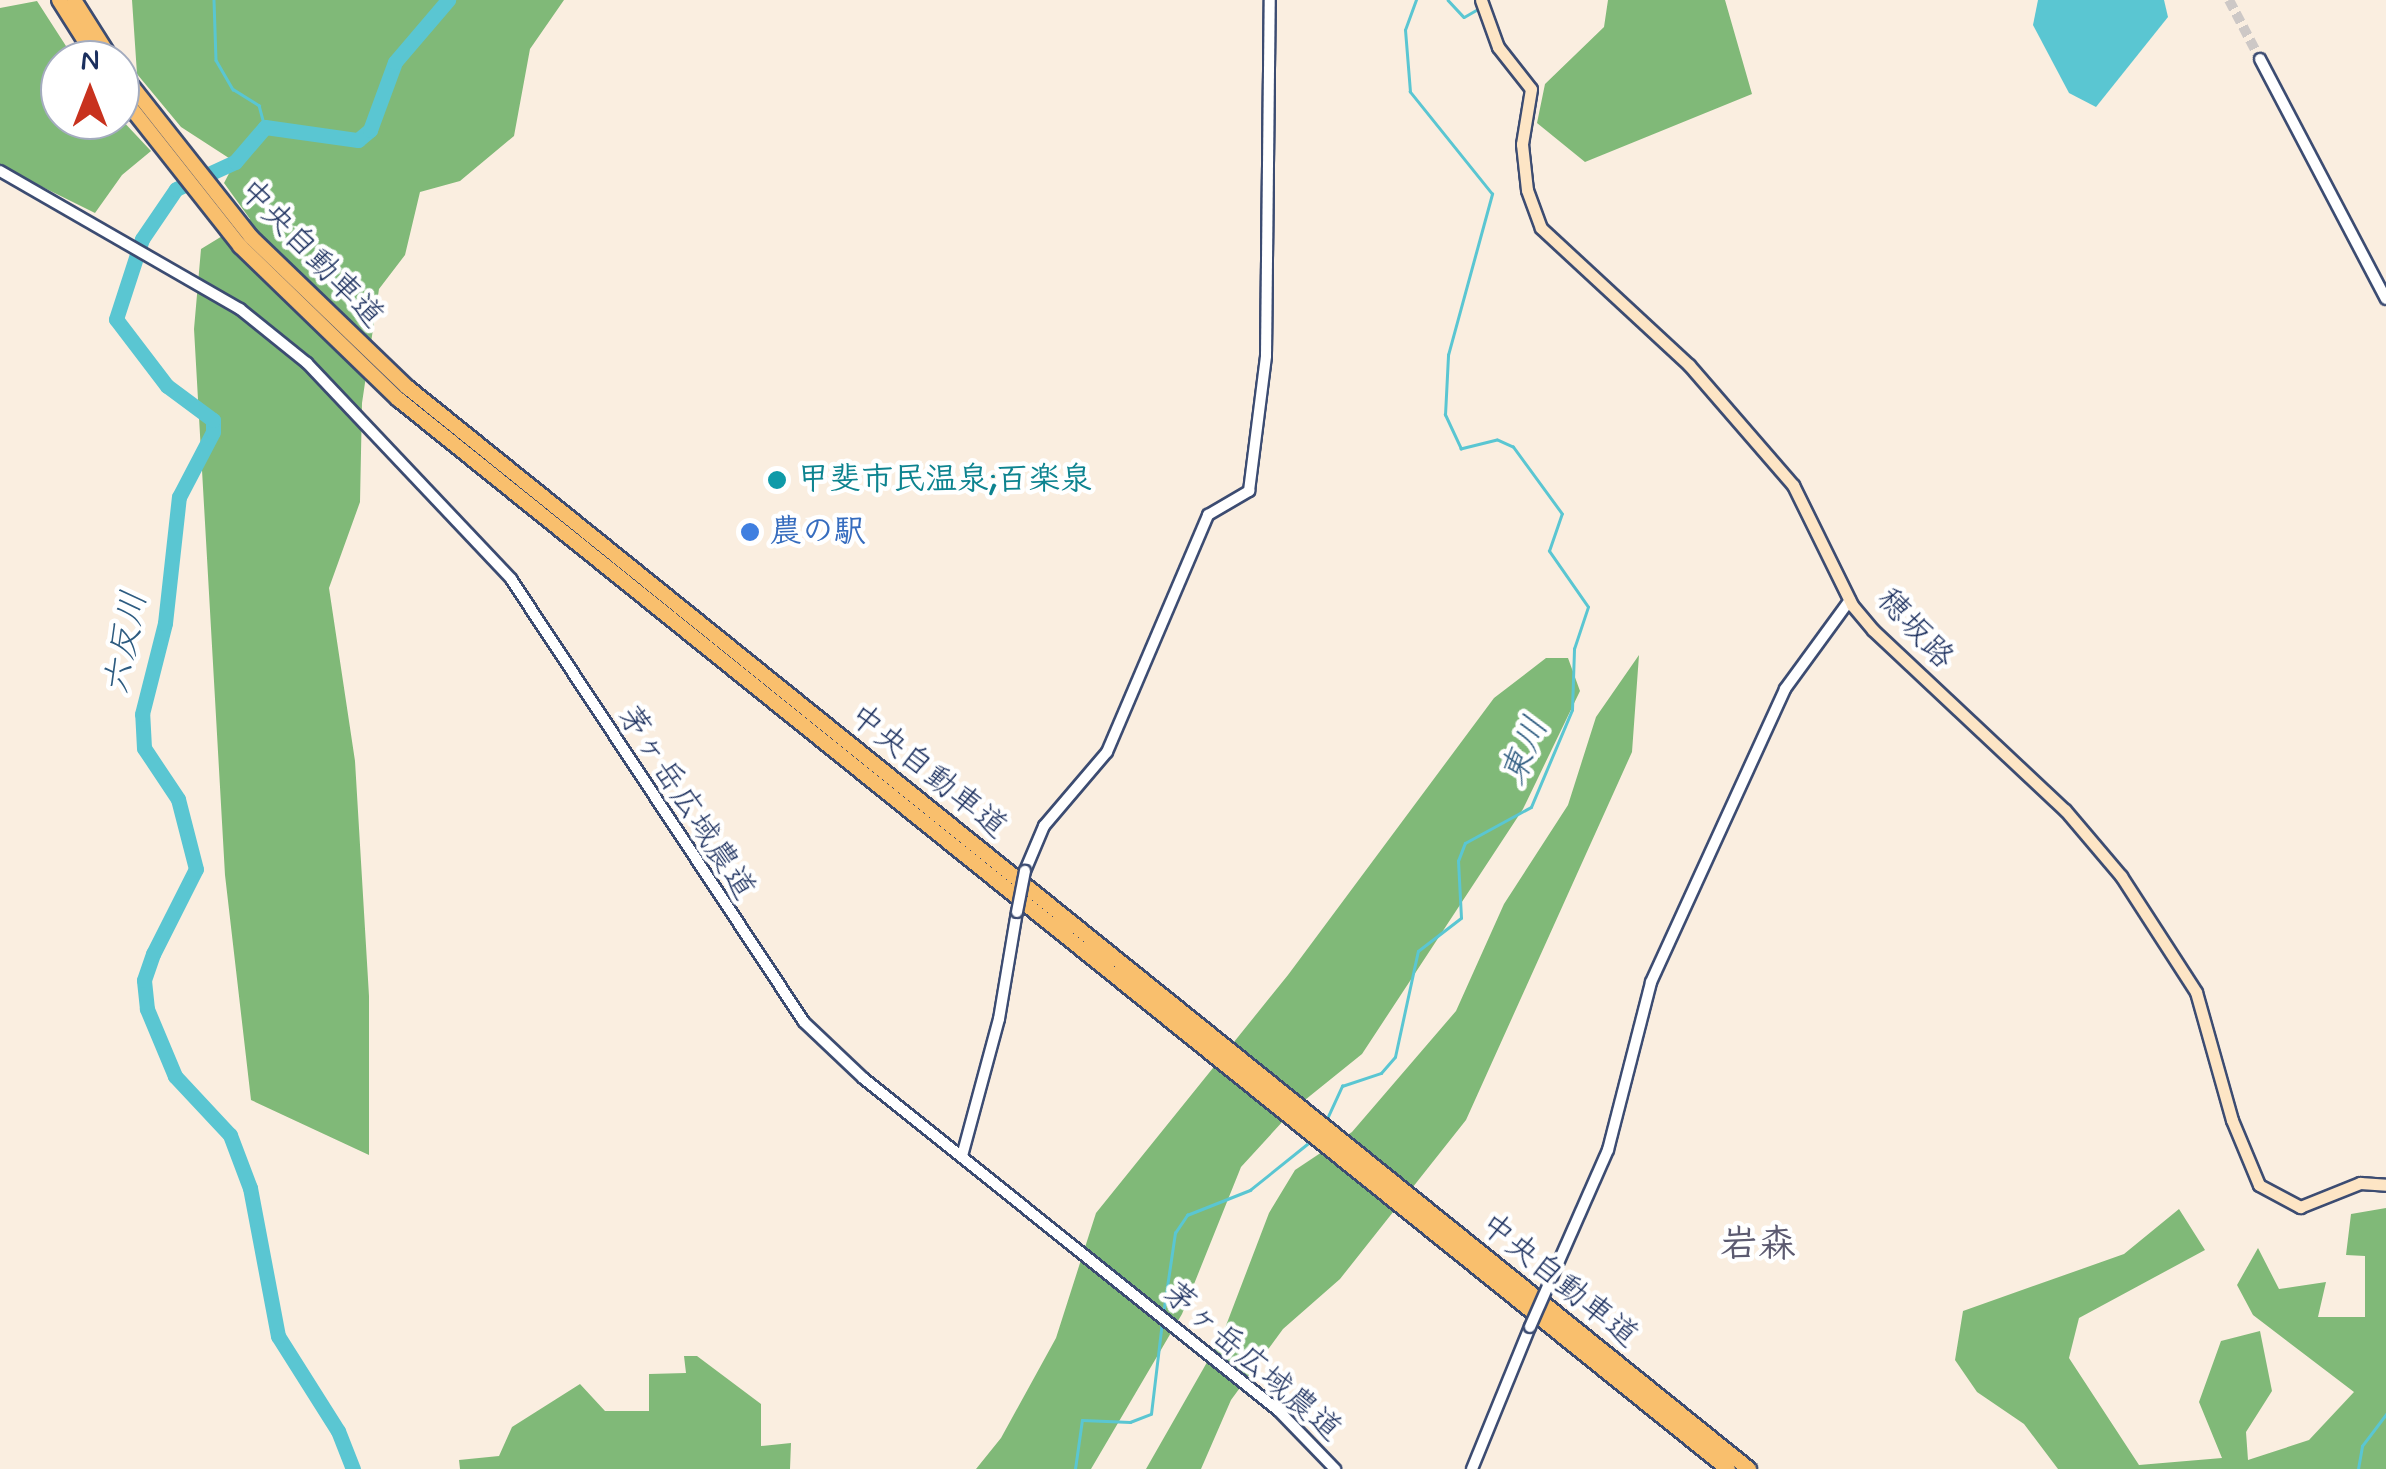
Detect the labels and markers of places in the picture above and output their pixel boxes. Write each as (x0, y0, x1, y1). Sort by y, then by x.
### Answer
place label: 甲斐市民温泉;百楽泉 (797, 461, 1092, 499)
marker: 甲斐市民温泉;百楽泉 (766, 469, 788, 491)
place label: 農の駅 (770, 513, 866, 551)
marker: 農の駅 (739, 521, 761, 543)

